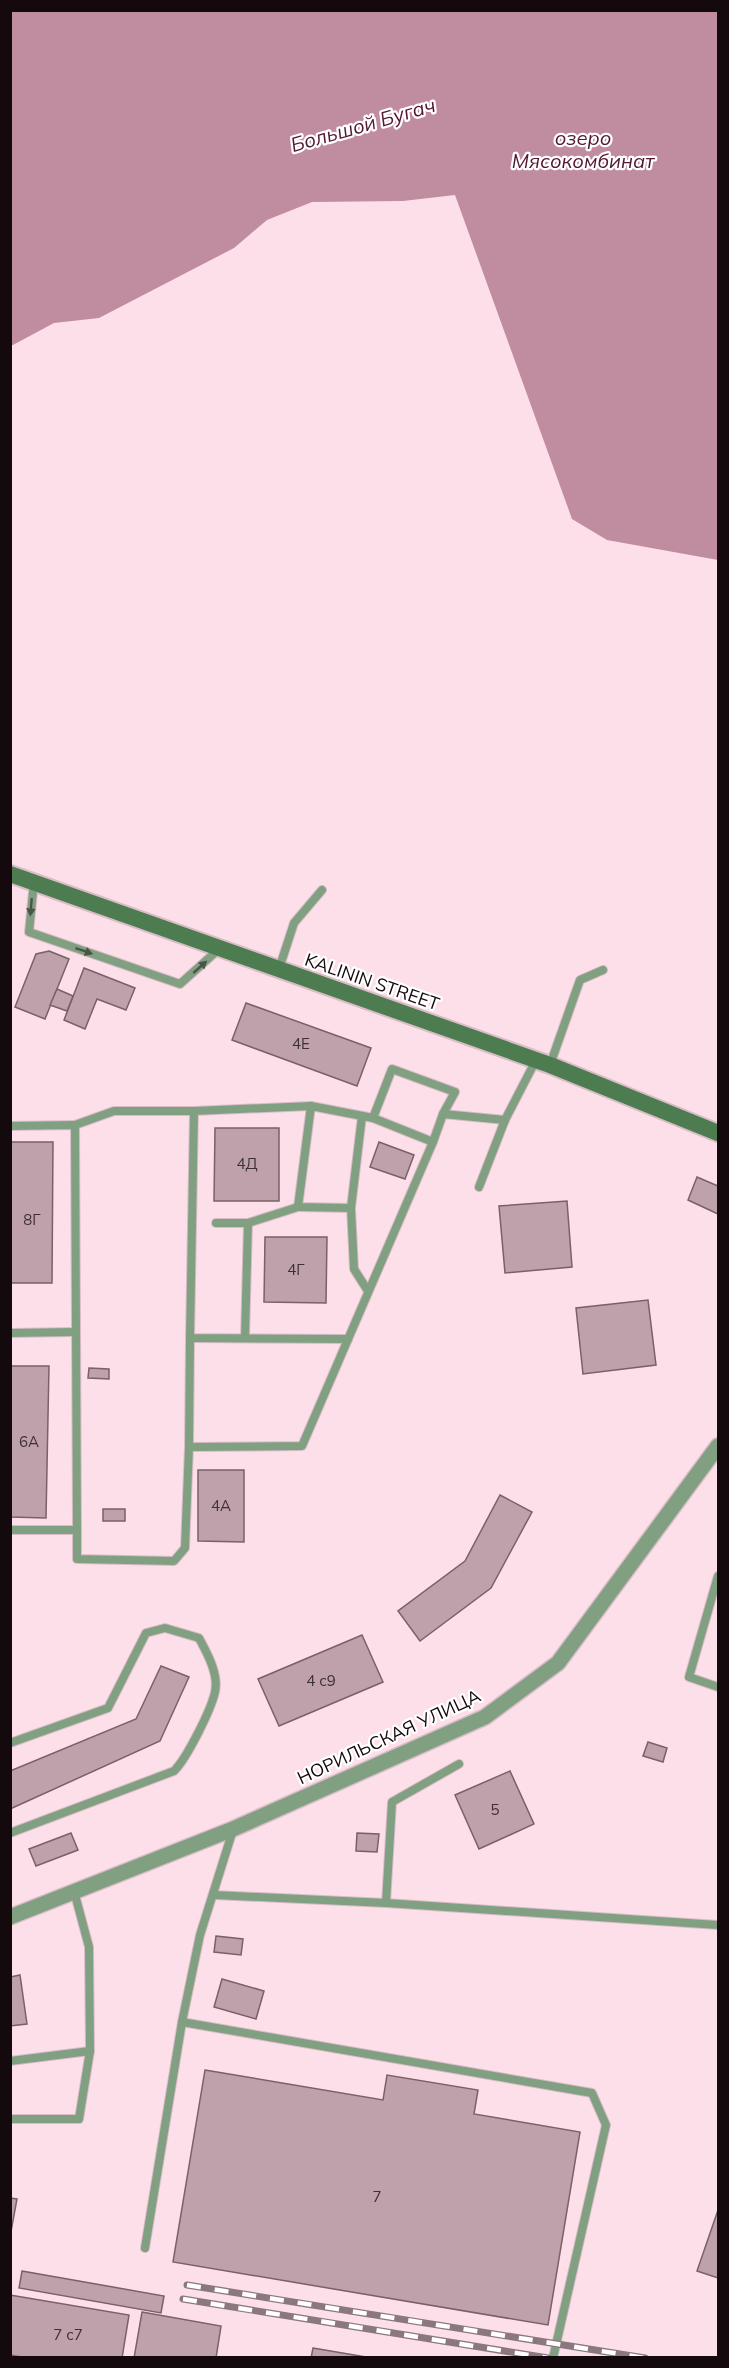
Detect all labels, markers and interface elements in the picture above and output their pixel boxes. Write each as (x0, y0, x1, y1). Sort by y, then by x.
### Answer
water label: Большой Бугач (288, 92, 438, 157)
water label: озеро Мясокомбинат (512, 125, 655, 173)
one-way arrow (26, 898, 36, 917)
one-way arrow (75, 947, 93, 957)
street label: KALININ STREET (302, 948, 443, 1015)
one-way arrow (192, 961, 207, 974)
house number: 4Е (292, 1034, 310, 1053)
house number: 4Д (236, 1154, 258, 1173)
house number: 8Г (23, 1210, 41, 1229)
house number: 4Г (287, 1260, 305, 1279)
house number: 6А (19, 1432, 39, 1451)
house number: 4А (211, 1496, 231, 1515)
house number: 4 с9 (306, 1671, 336, 1690)
street label: НОРИЛЬСКАЯ УЛИЦА (293, 1684, 484, 1789)
house number: 5 (490, 1800, 500, 1819)
house number: 7 (372, 2187, 382, 2206)
house number: 7 с7 (53, 2325, 83, 2344)

